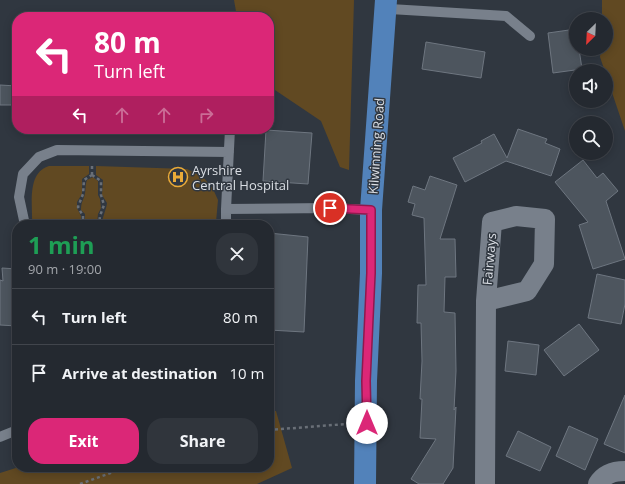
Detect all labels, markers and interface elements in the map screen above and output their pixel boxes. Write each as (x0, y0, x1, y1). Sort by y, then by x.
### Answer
north arrow (569, 12, 613, 56)
map controls (569, 12, 613, 160)
text: 80 m (94, 23, 161, 61)
icon: left (28, 28, 80, 80)
text: Turn left (94, 59, 165, 83)
button: sound (569, 64, 613, 108)
street label: Kilwinning Road (364, 97, 388, 195)
icon: left (69, 104, 91, 126)
icon: ahead (111, 104, 133, 126)
icon: ahead (153, 104, 175, 126)
icon: right (195, 104, 217, 126)
button: search (569, 116, 613, 160)
place label: Ayrshire Central Hospital (192, 161, 289, 194)
hospital icon: Ayrshire Central Hospital (167, 166, 189, 188)
pin (313, 191, 347, 225)
icon: arrive (319, 197, 341, 219)
text: 1 min (28, 228, 95, 261)
street label: Fairways (478, 232, 500, 286)
button: close (216, 233, 258, 275)
text: 90 m · 19:00 (28, 260, 102, 278)
icon: left (28, 306, 50, 328)
text: Turn left (62, 307, 127, 327)
text: 80 m (223, 307, 258, 327)
icon: arrive (28, 362, 50, 384)
text: Arrive at destination (62, 363, 217, 383)
text: 10 m (229, 363, 264, 383)
position arrow (346, 402, 388, 444)
button: Exit (28, 418, 139, 464)
button: Share (147, 418, 258, 464)

